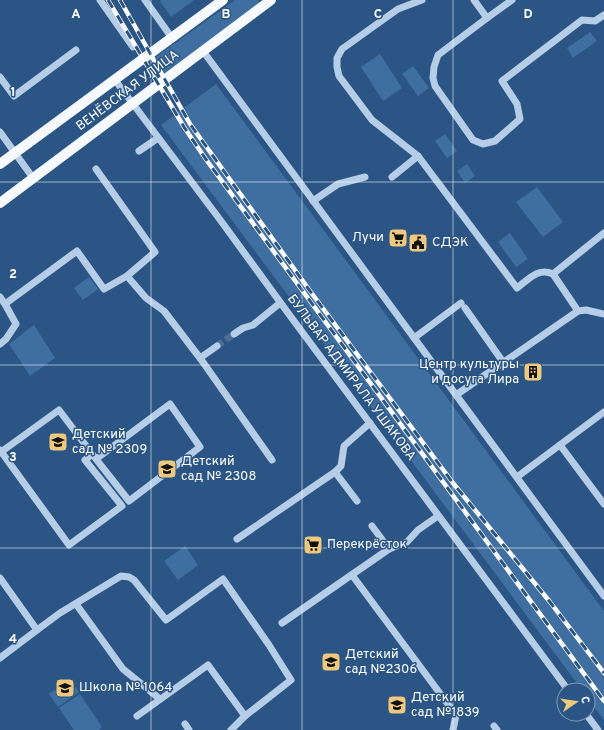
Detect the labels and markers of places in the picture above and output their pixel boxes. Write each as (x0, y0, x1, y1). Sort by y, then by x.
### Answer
supermarket icon: Лучи (387, 227, 409, 249)
place label: Лучи (352, 230, 384, 246)
public building icon: СДЭК (407, 232, 429, 254)
place label: СДЭК (432, 235, 469, 251)
place label: Центр культуры и досуга Лира (419, 357, 519, 388)
building icon: Центр культуры и досуга Лира (522, 361, 544, 383)
place label: Детский сад № 2309 (72, 427, 147, 458)
school or university icon: Детский сад № 2309 (47, 431, 69, 453)
place label: Детский сад № 2308 (181, 454, 256, 485)
school or university icon: Детский сад № 2308 (156, 458, 178, 480)
supermarket icon: Перекрёсток (302, 534, 324, 556)
place label: Перекрёсток (327, 537, 407, 553)
place label: Детский сад №2306 (345, 647, 417, 678)
school or university icon: Детский сад №2306 (320, 651, 342, 673)
school or university icon: Школа № 1064 (54, 677, 76, 699)
place label: Школа № 1064 (79, 680, 172, 696)
place label: Детский сад №1839 (411, 690, 480, 721)
school or university icon: Детский сад №1839 (386, 694, 408, 716)

